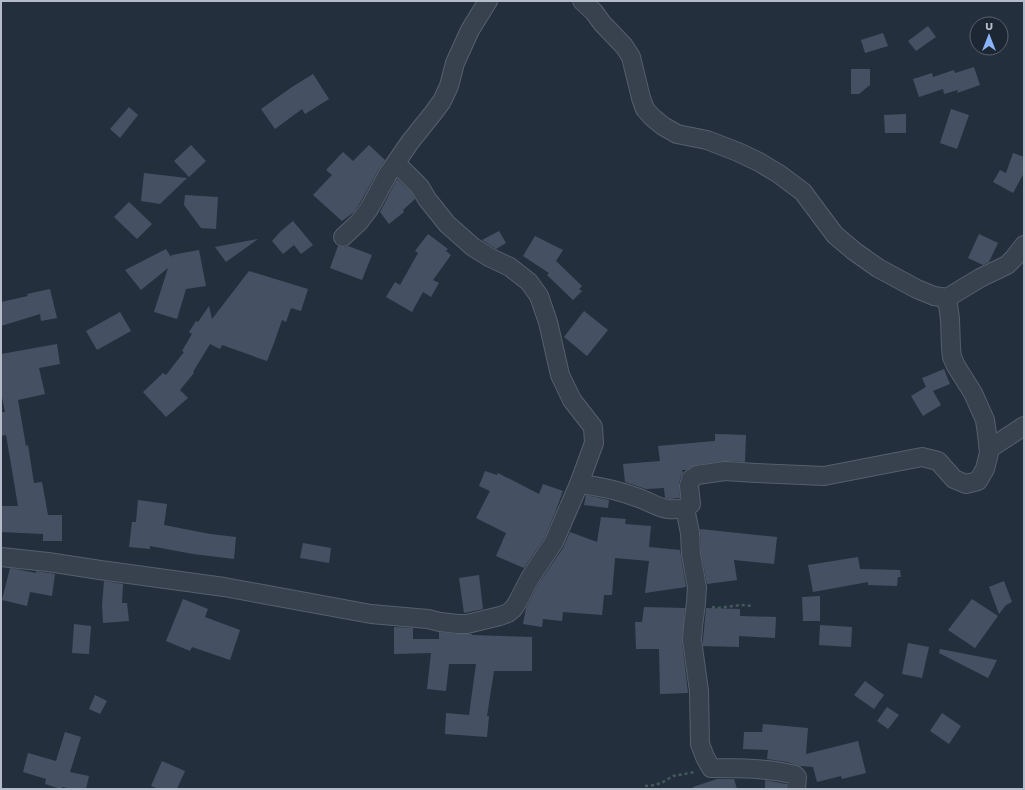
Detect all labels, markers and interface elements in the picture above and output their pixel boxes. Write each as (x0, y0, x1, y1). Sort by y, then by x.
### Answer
north arrow (969, 16, 1009, 56)
text: U (985, 18, 993, 34)

